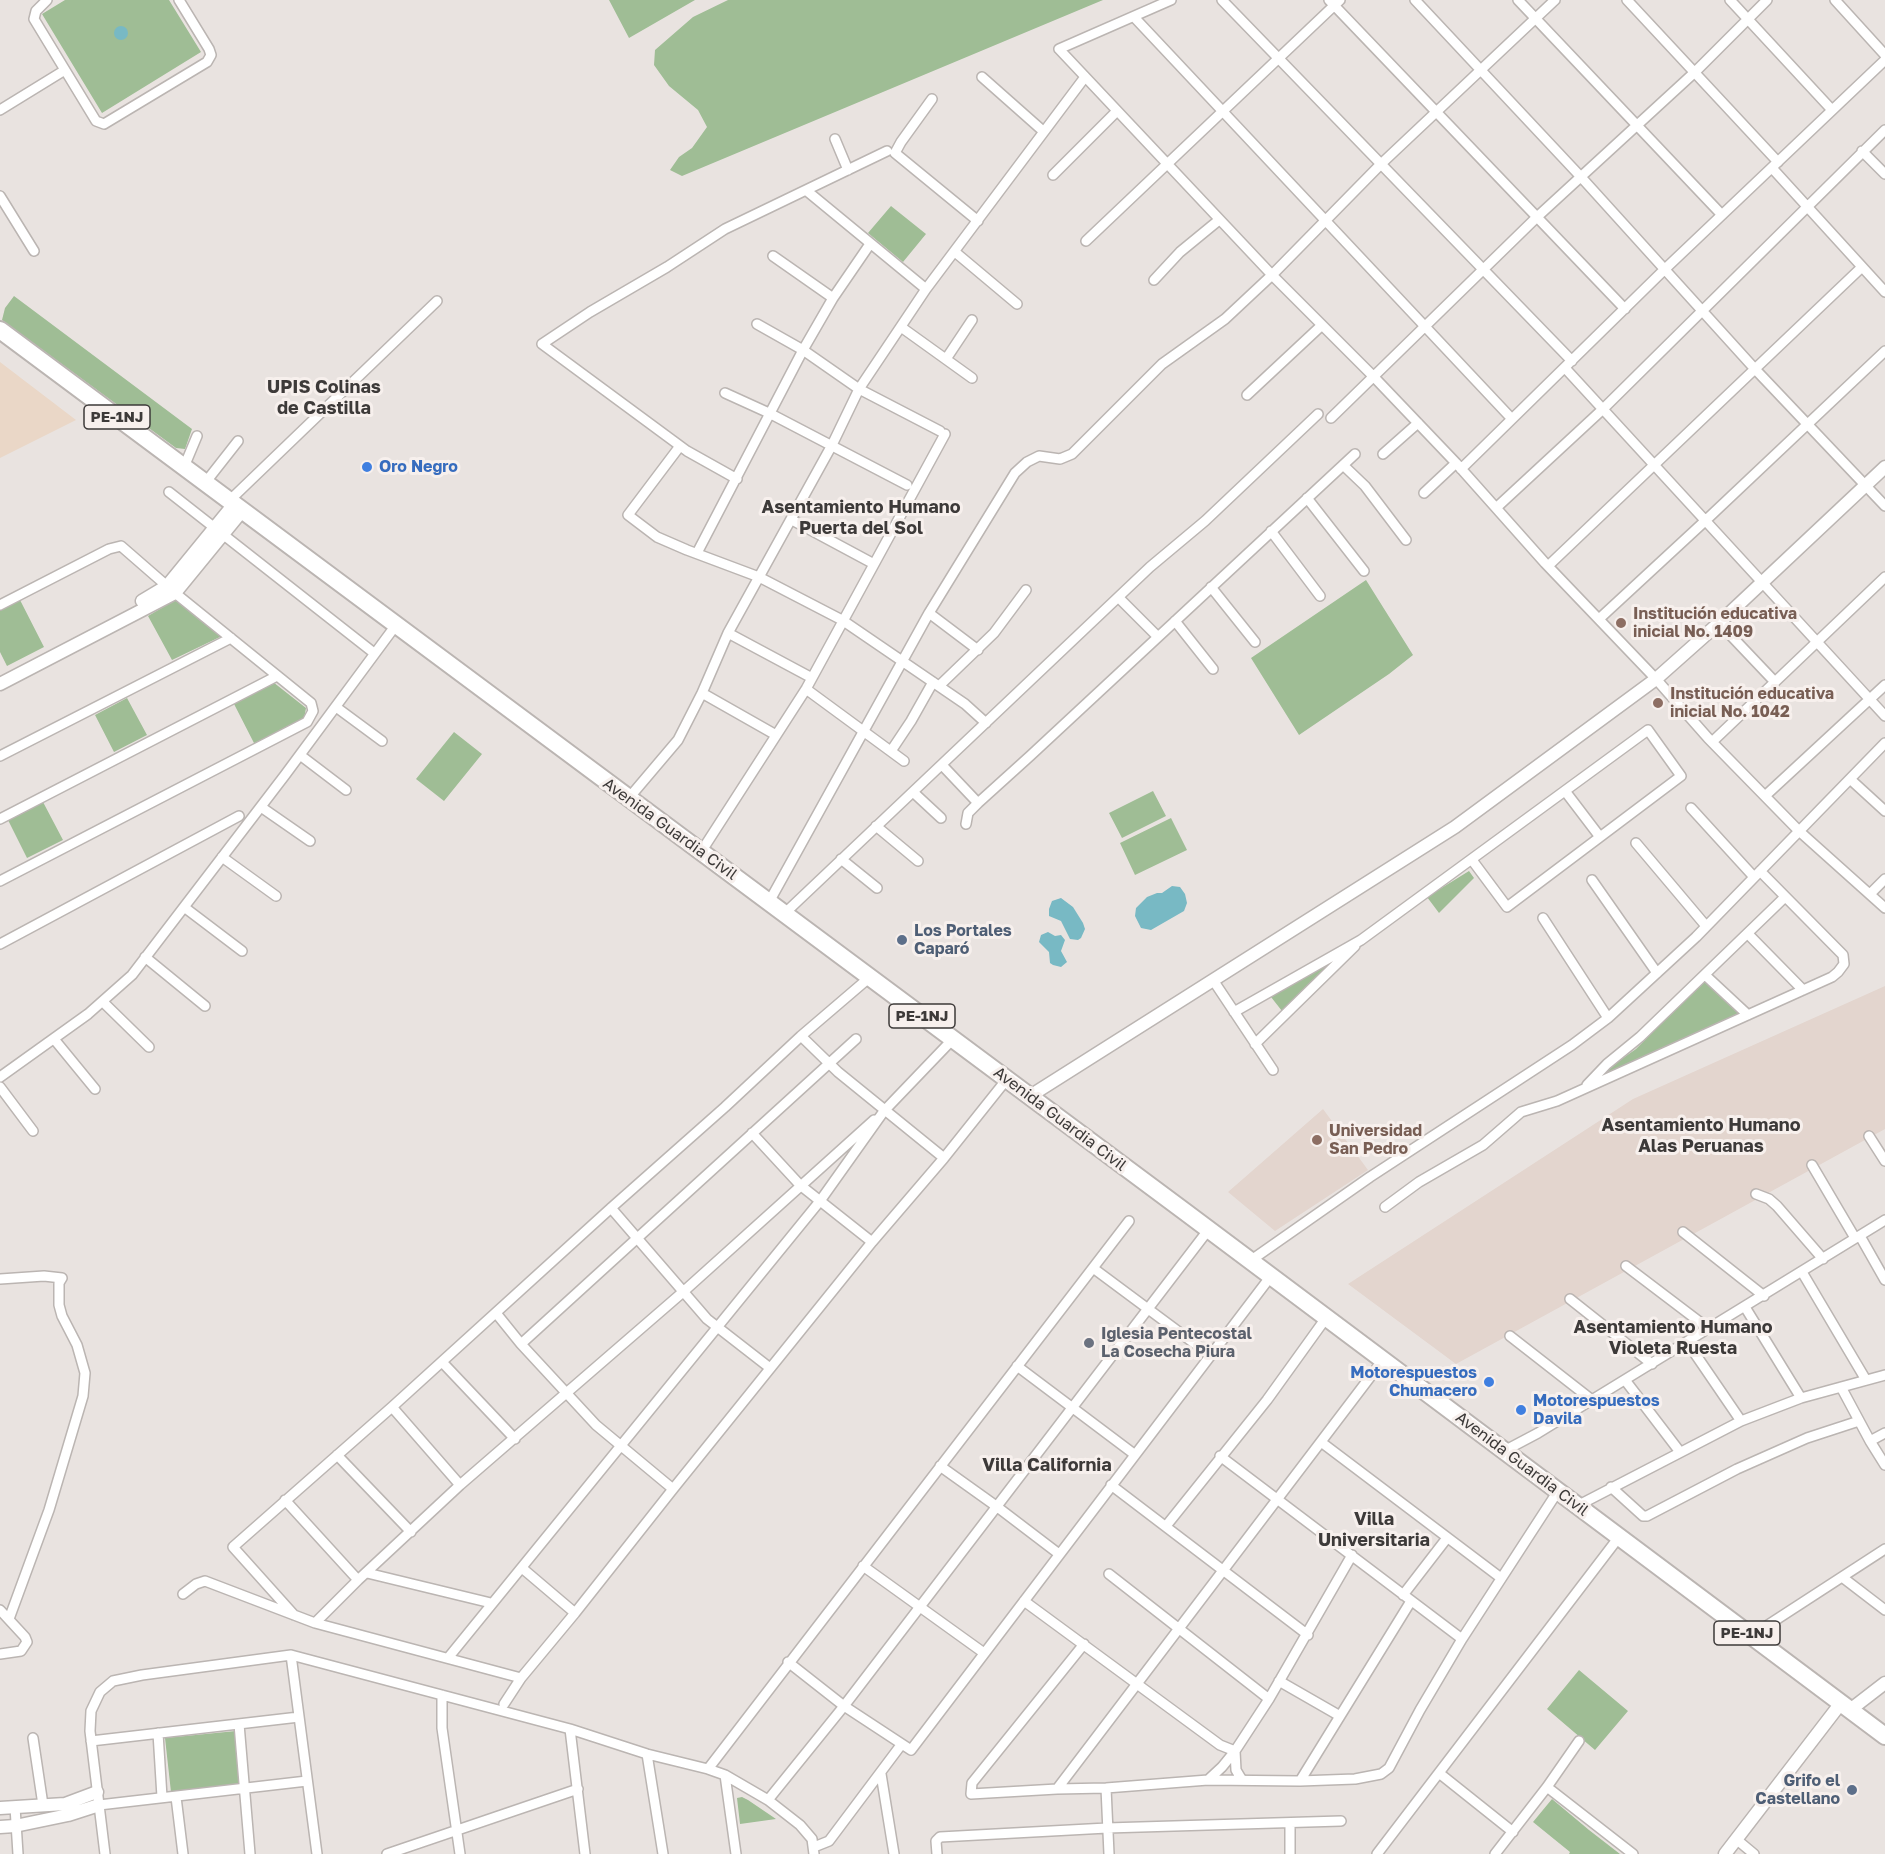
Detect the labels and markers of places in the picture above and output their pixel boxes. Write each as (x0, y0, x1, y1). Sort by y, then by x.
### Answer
place label: Oro Negro (379, 457, 458, 477)
marker: Oro Negro (360, 460, 374, 474)
place label: Institución educativa inicial No. 1409 (1633, 604, 1797, 642)
marker: Institución educativa inicial No. 1409 (1614, 616, 1628, 630)
place label: Institución educativa inicial No. 1042 (1670, 684, 1834, 722)
marker: Institución educativa inicial No. 1042 (1651, 696, 1665, 710)
place label: Los Portales Caparó (914, 921, 1012, 959)
marker: Los Portales Caparó (895, 933, 909, 947)
place label: Universidad San Pedro (1329, 1121, 1422, 1159)
marker: Universidad San Pedro (1310, 1133, 1324, 1147)
place label: Iglesia Pentecostal La Cosecha Piura (1101, 1324, 1252, 1362)
marker: Iglesia Pentecostal La Cosecha Piura (1082, 1336, 1096, 1350)
place label: Motorespuestos Chumacero (1350, 1363, 1477, 1401)
marker: Motorespuestos Chumacero (1482, 1375, 1496, 1389)
place label: Motorespuestos Davila (1533, 1391, 1660, 1429)
marker: Motorespuestos Davila (1514, 1403, 1528, 1417)
place label: Grifo el Castellano (1755, 1771, 1840, 1809)
marker: Grifo el Castellano (1845, 1783, 1859, 1797)

